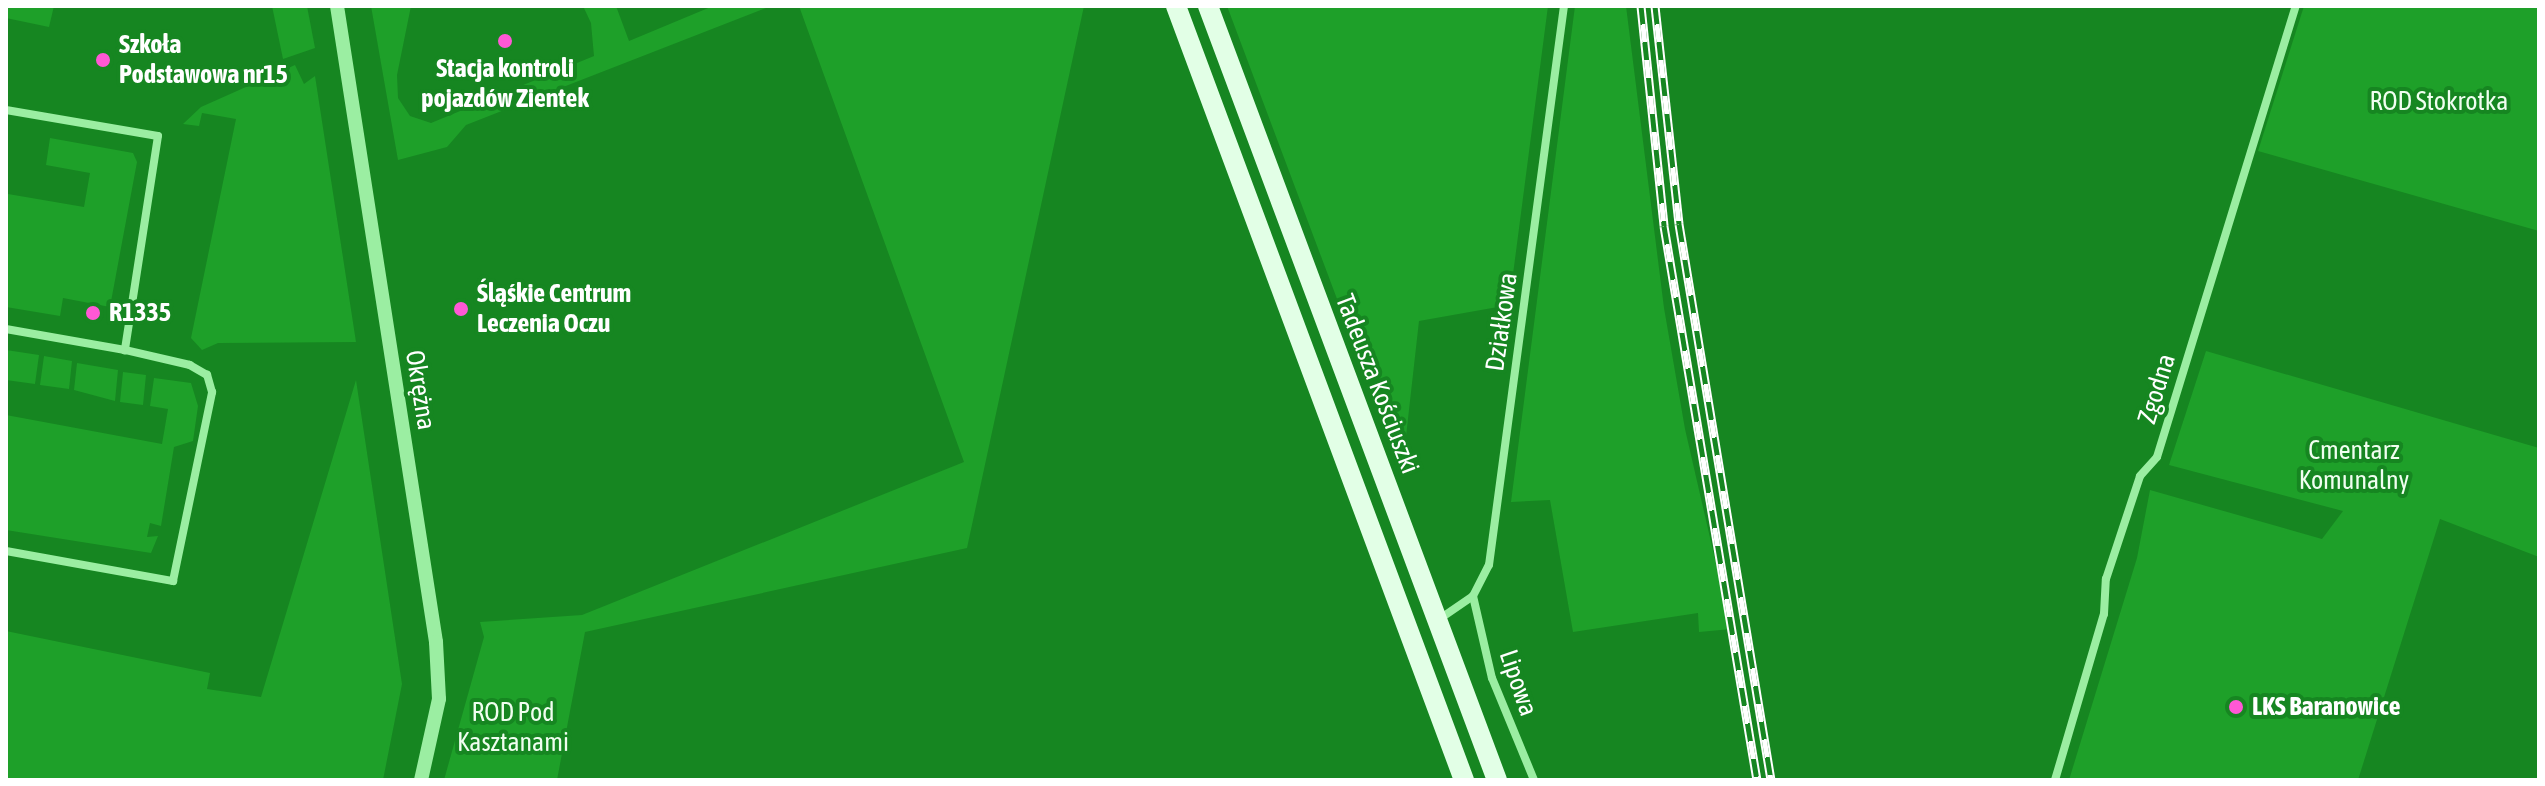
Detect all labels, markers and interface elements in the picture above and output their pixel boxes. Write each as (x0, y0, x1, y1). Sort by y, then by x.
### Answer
place label: Szkoła Podstawowa nr15 (119, 29, 288, 90)
marker: Stacja kontroli pojazdów Zientek (496, 32, 514, 50)
marker: Szkoła Podstawowa nr15 (94, 51, 112, 69)
place label: Stacja kontroli pojazdów Zientek (421, 53, 589, 114)
park label: ROD Stokrotka (2370, 86, 2508, 118)
street label: Działkowa (1480, 271, 1524, 373)
place label: Śląśkie Centrum Leczenia Oczu (477, 278, 631, 340)
street label: Tadeusza Kościuszki (1328, 290, 1426, 478)
place label: R1335 (109, 297, 171, 329)
marker: Śląśkie Centrum Leczenia Oczu (452, 300, 470, 318)
marker: R1335 (84, 304, 102, 322)
street label: Okrężna (398, 348, 442, 432)
street label: Zgodna (2132, 350, 2182, 428)
park label: Cmentarz Komunalny (2299, 435, 2409, 496)
street label: Lipowa (1492, 646, 1544, 720)
place label: LKS Baranowice (2252, 691, 2400, 723)
park label: ROD Pod Kasztanami (457, 697, 569, 758)
marker: LKS Baranowice (2227, 698, 2245, 716)

